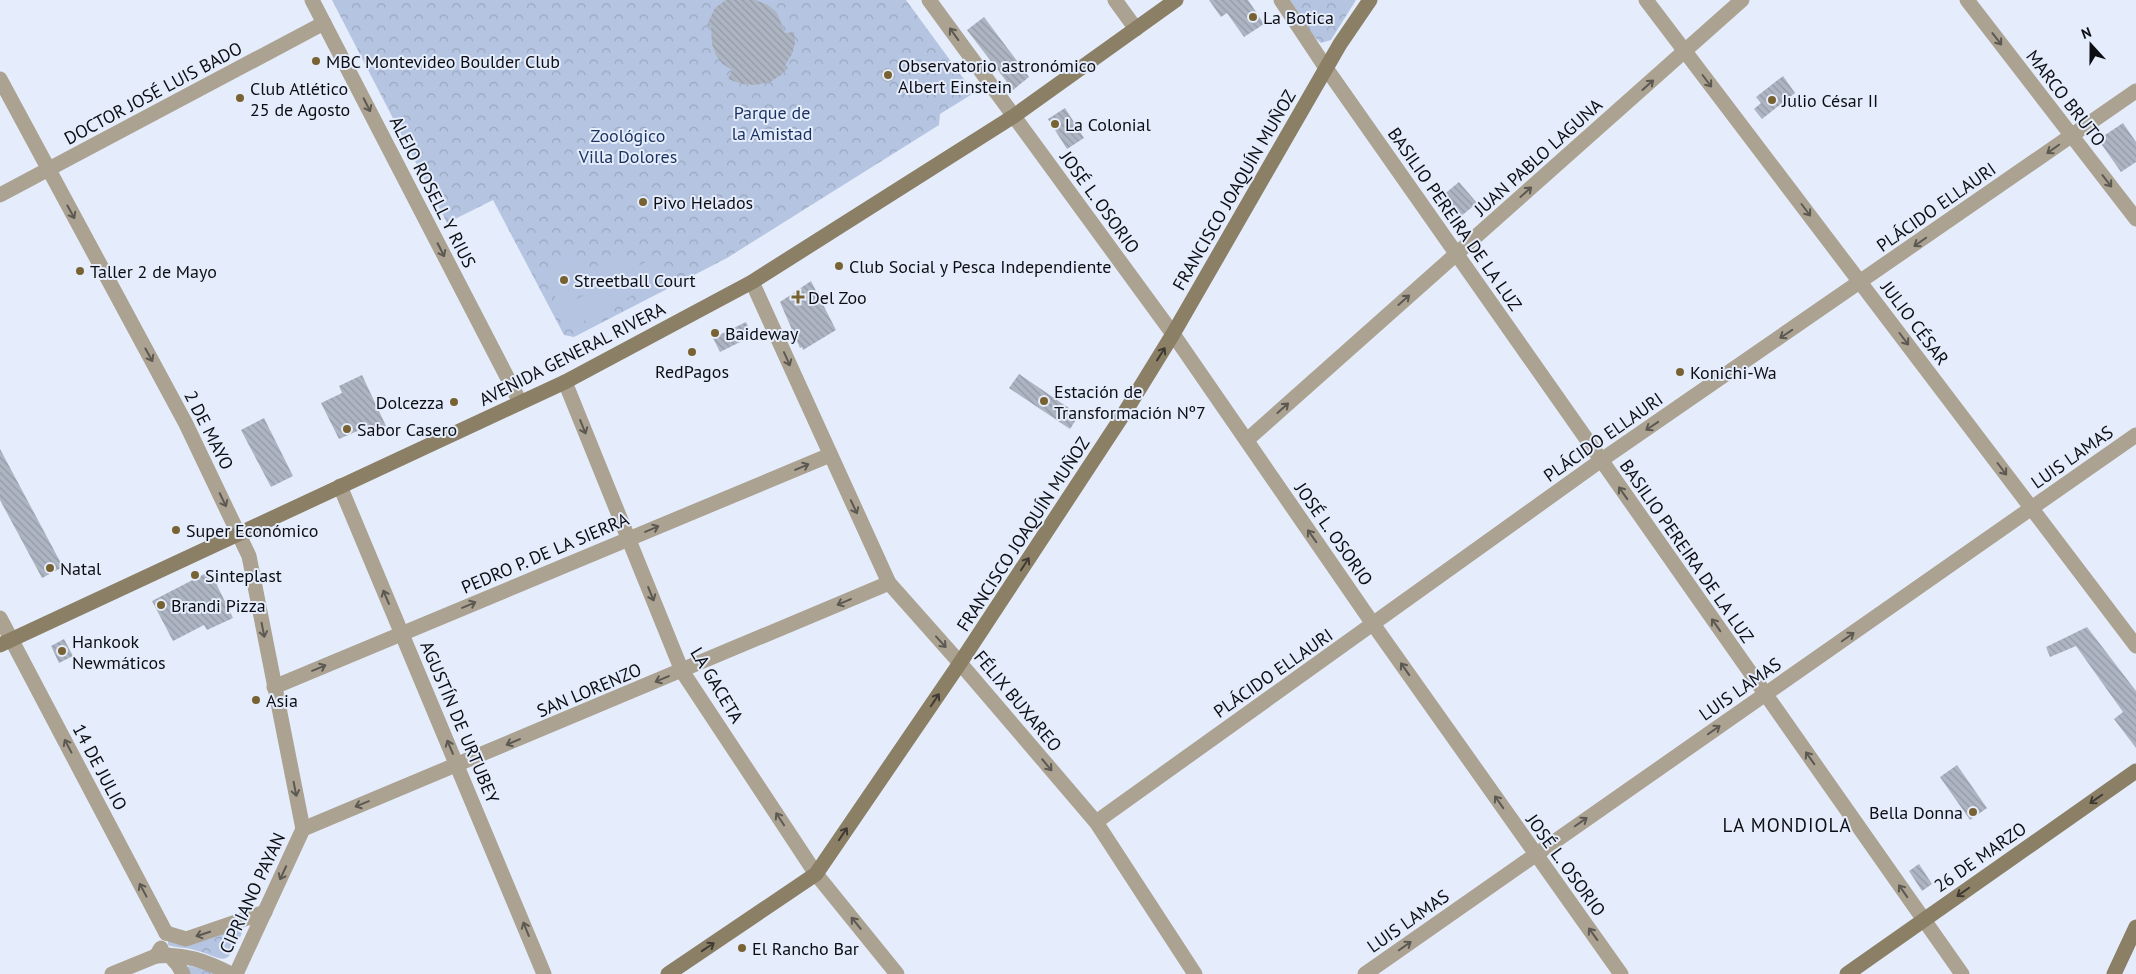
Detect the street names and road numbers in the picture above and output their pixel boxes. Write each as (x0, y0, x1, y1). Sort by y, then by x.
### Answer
street label: DOCTOR JOSÉ LUIS BADO (60, 36, 246, 150)
street label: MARCO BRUTO (2021, 45, 2111, 151)
street label: FRANCISCO JOAQUÍN MUÑOZ (1167, 86, 1301, 294)
street label: JUAN PABLO LAGUNA (1468, 93, 1607, 221)
street label: ALEJO ROSELL Y RIUS (385, 112, 481, 272)
street label: BASILIO PEREIRA DE LA LUZ (1383, 123, 1527, 315)
street label: JOSÉ L. OSORIO (1055, 146, 1145, 258)
street label: PLÁCIDO ELLAURI (1872, 157, 2000, 257)
street label: JULIO CÉSAR (1875, 276, 1954, 370)
street label: AVENIDA GENERAL RIVERA (475, 297, 669, 411)
street label: 2 DE MAYO (179, 386, 239, 474)
street label: PLÁCIDO ELLAURI (1539, 387, 1667, 487)
street label: LUIS LAMAS (2027, 420, 2117, 494)
street label: FRANCISCO JOAQUÍN MUÑOZ (951, 432, 1095, 636)
street label: BASILIO PEREIRA DE LA LUZ (1615, 455, 1759, 647)
street label: JOSÉ L. OSORIO (1289, 477, 1378, 590)
street label: PEDRO P. DE LA SIERRA (458, 507, 633, 599)
street label: PLÁCIDO ELLAURI (1209, 623, 1337, 723)
street label: AGUSTÍN DE URTUBEY (415, 637, 505, 807)
street label: LA GACETA (685, 643, 749, 727)
street label: FÉLIX BUXAREO (969, 646, 1067, 756)
street label: LUIS LAMAS (1695, 652, 1785, 726)
street label: SAN LORENZO (533, 658, 645, 722)
street label: 14 DE JULIO (68, 720, 132, 814)
street label: JOSÉ L. OSORIO (1521, 809, 1611, 921)
street label: 26 DE MARZO (1929, 817, 2031, 897)
street label: CIPRIANO PAYAN (214, 829, 290, 957)
street label: LUIS LAMAS (1363, 884, 1453, 958)

